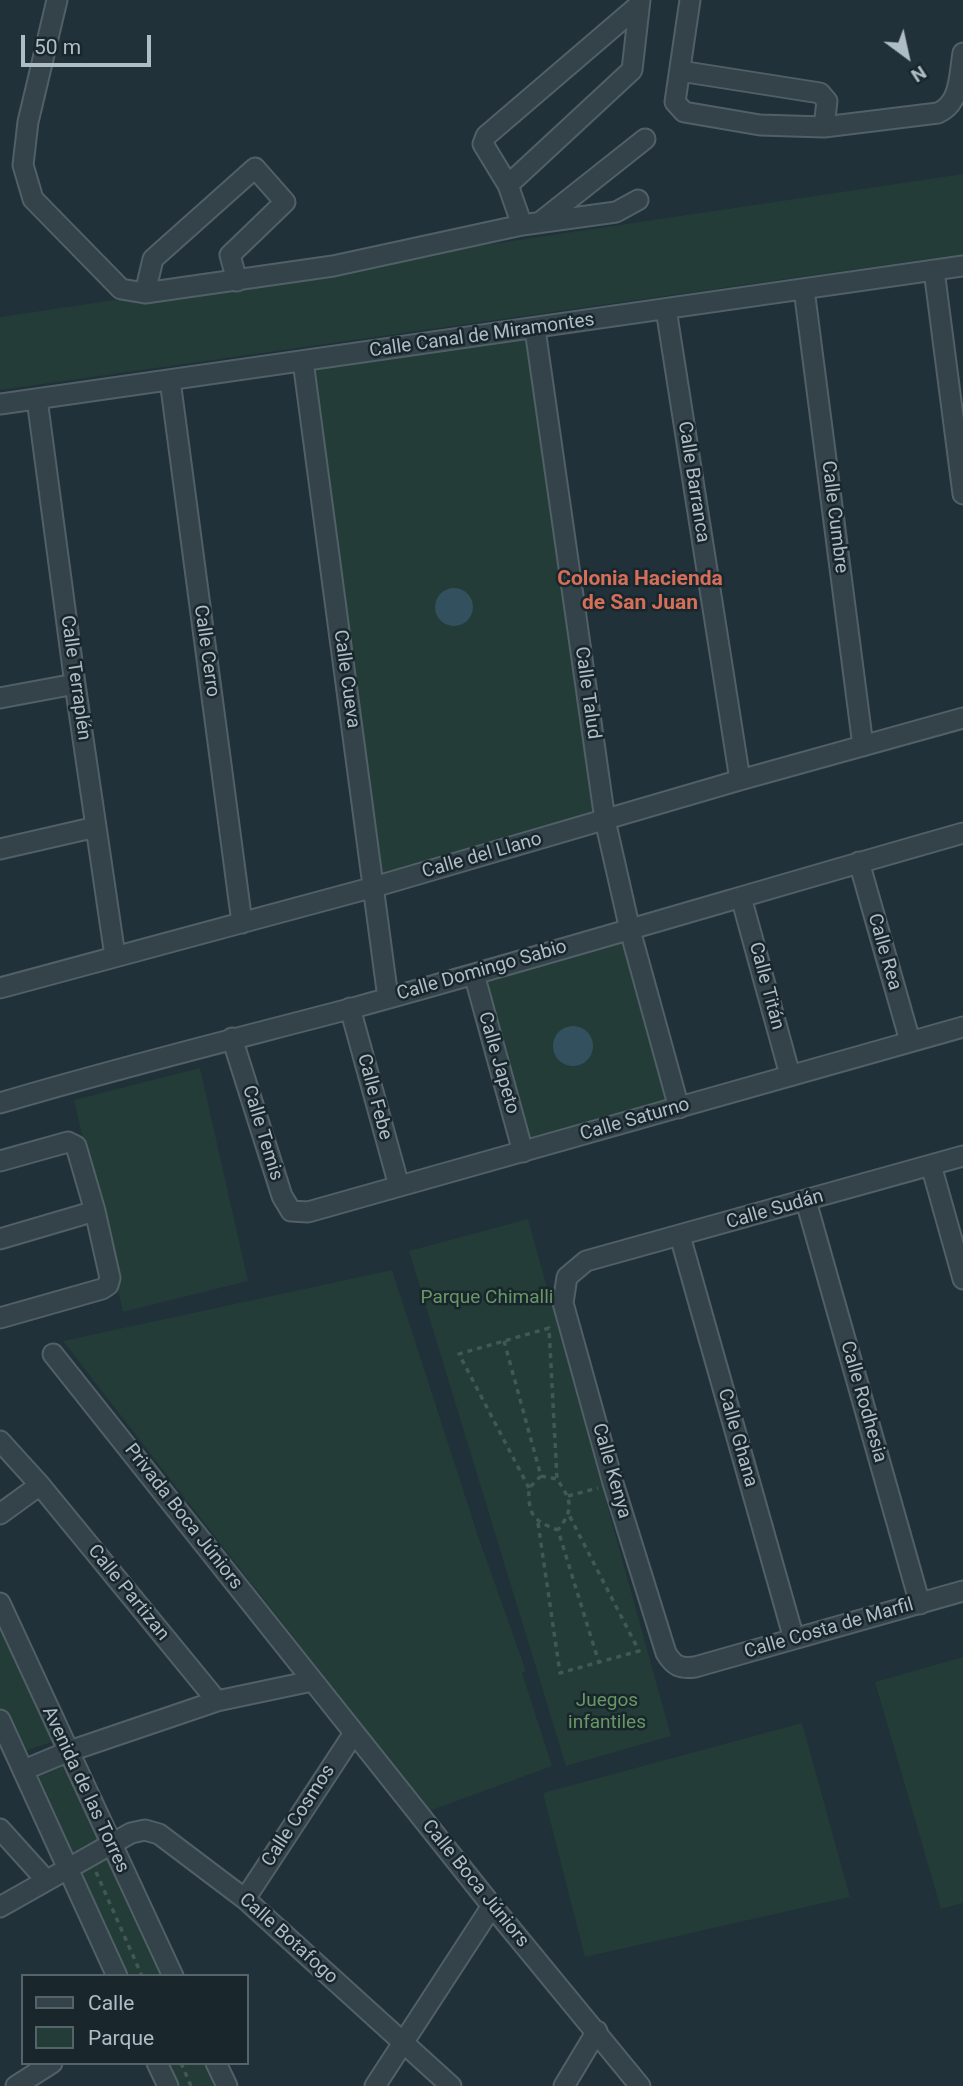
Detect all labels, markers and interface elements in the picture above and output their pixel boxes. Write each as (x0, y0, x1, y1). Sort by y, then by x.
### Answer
scale bar (24, 21, 154, 65)
north arrow (872, 21, 942, 91)
text: 50 m (34, 35, 81, 59)
text: N (907, 61, 931, 87)
street label: Calle Canal de Miramontes (368, 309, 596, 363)
street label: Calle Barranca (672, 420, 714, 544)
street label: Calle Cumbre (816, 459, 852, 575)
district label: Colonia Hacienda de San Juan (557, 567, 723, 617)
street label: Calle Cerro (188, 604, 224, 698)
street label: Calle Terraplén (55, 614, 95, 742)
street label: Calle Cueva (328, 628, 364, 730)
street label: Calle Talud (569, 645, 605, 741)
street label: Calle del Llano (420, 828, 544, 884)
street label: Calle Rea (862, 911, 906, 993)
street label: Calle Domingo Sabio (394, 936, 570, 1006)
street label: Calle Titán (743, 940, 789, 1032)
street label: Calle Japeto (473, 1009, 523, 1117)
street label: Calle Febe (352, 1052, 396, 1142)
street label: Calle Temis (237, 1083, 287, 1183)
street label: Calle Saturno (578, 1093, 692, 1147)
street label: Calle Sudán (724, 1185, 826, 1235)
park label: Parque Chimalli (421, 1287, 553, 1309)
street label: Calle Rodhesia (835, 1339, 891, 1465)
street label: Calle Ghana (712, 1386, 762, 1490)
street label: Calle Kenya (587, 1421, 635, 1521)
street label: Privada Boca Júniors (119, 1439, 247, 1595)
street label: Calle Partizan (82, 1540, 174, 1646)
street label: Calle Costa de Marfil (742, 1594, 916, 1664)
park label: Juegos infantiles (568, 1690, 646, 1734)
street label: Avenida de las Torres (36, 1703, 134, 1877)
street label: Calle Cosmos (258, 1761, 340, 1871)
street label: Calle Boca Júniors (417, 1816, 533, 1952)
street label: Calle Botafogo (234, 1889, 342, 1989)
legend (21, 1974, 248, 2065)
text: Calle (88, 1991, 134, 2015)
text: Parque (88, 2026, 154, 2050)

